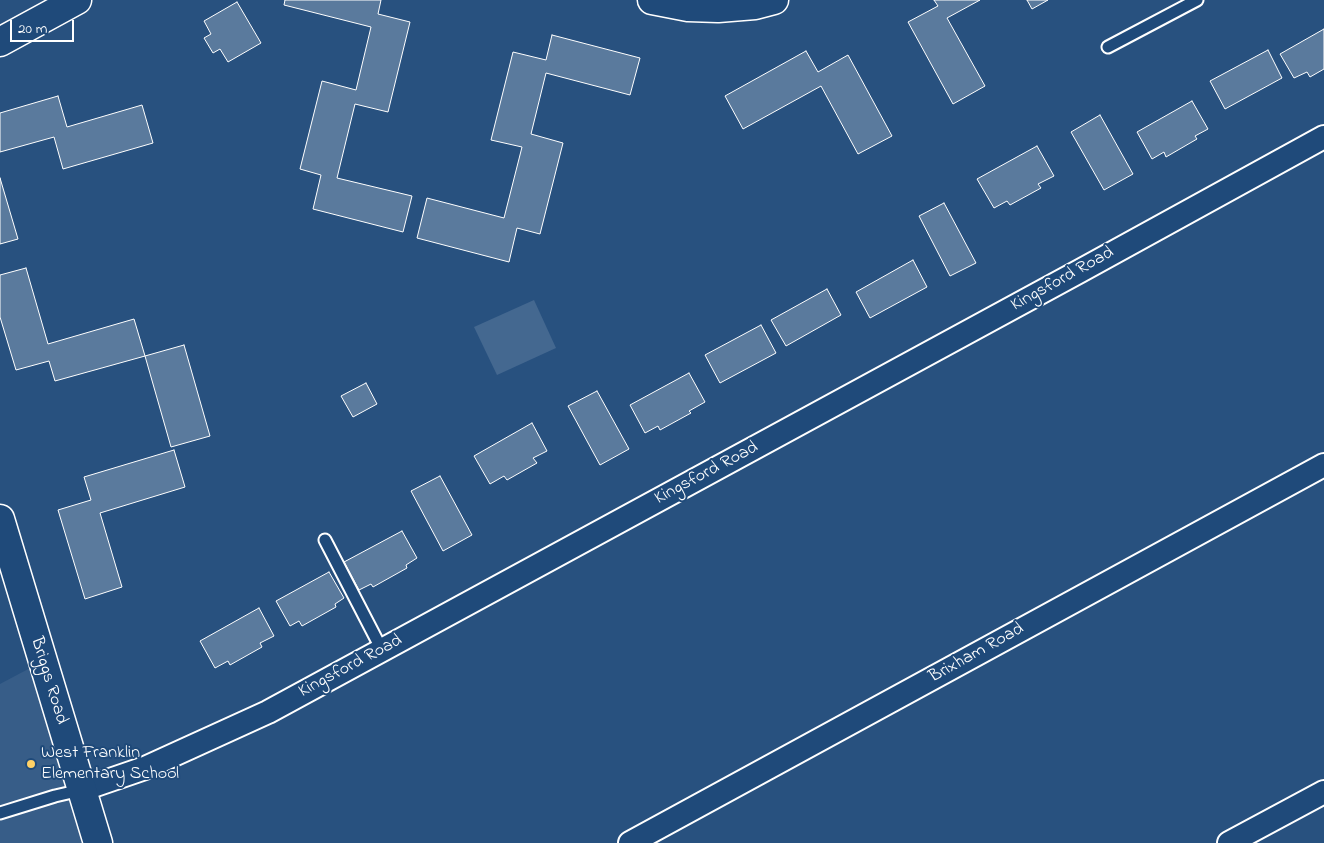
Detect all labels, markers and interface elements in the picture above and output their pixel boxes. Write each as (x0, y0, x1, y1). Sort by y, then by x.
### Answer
scale bar (12, 10, 76, 42)
text: 20 m (18, 18, 47, 40)
street label: Kingsford Road (1008, 243, 1118, 317)
street label: Kingsford Road (652, 438, 762, 510)
street label: Brixham Road (926, 619, 1028, 689)
street label: Kingsford Road (296, 631, 406, 703)
street label: Briggs Road (25, 635, 71, 727)
place label: West Franklin Elementary School (41, 743, 179, 786)
marker: West Franklin Elementary School (25, 758, 37, 770)

